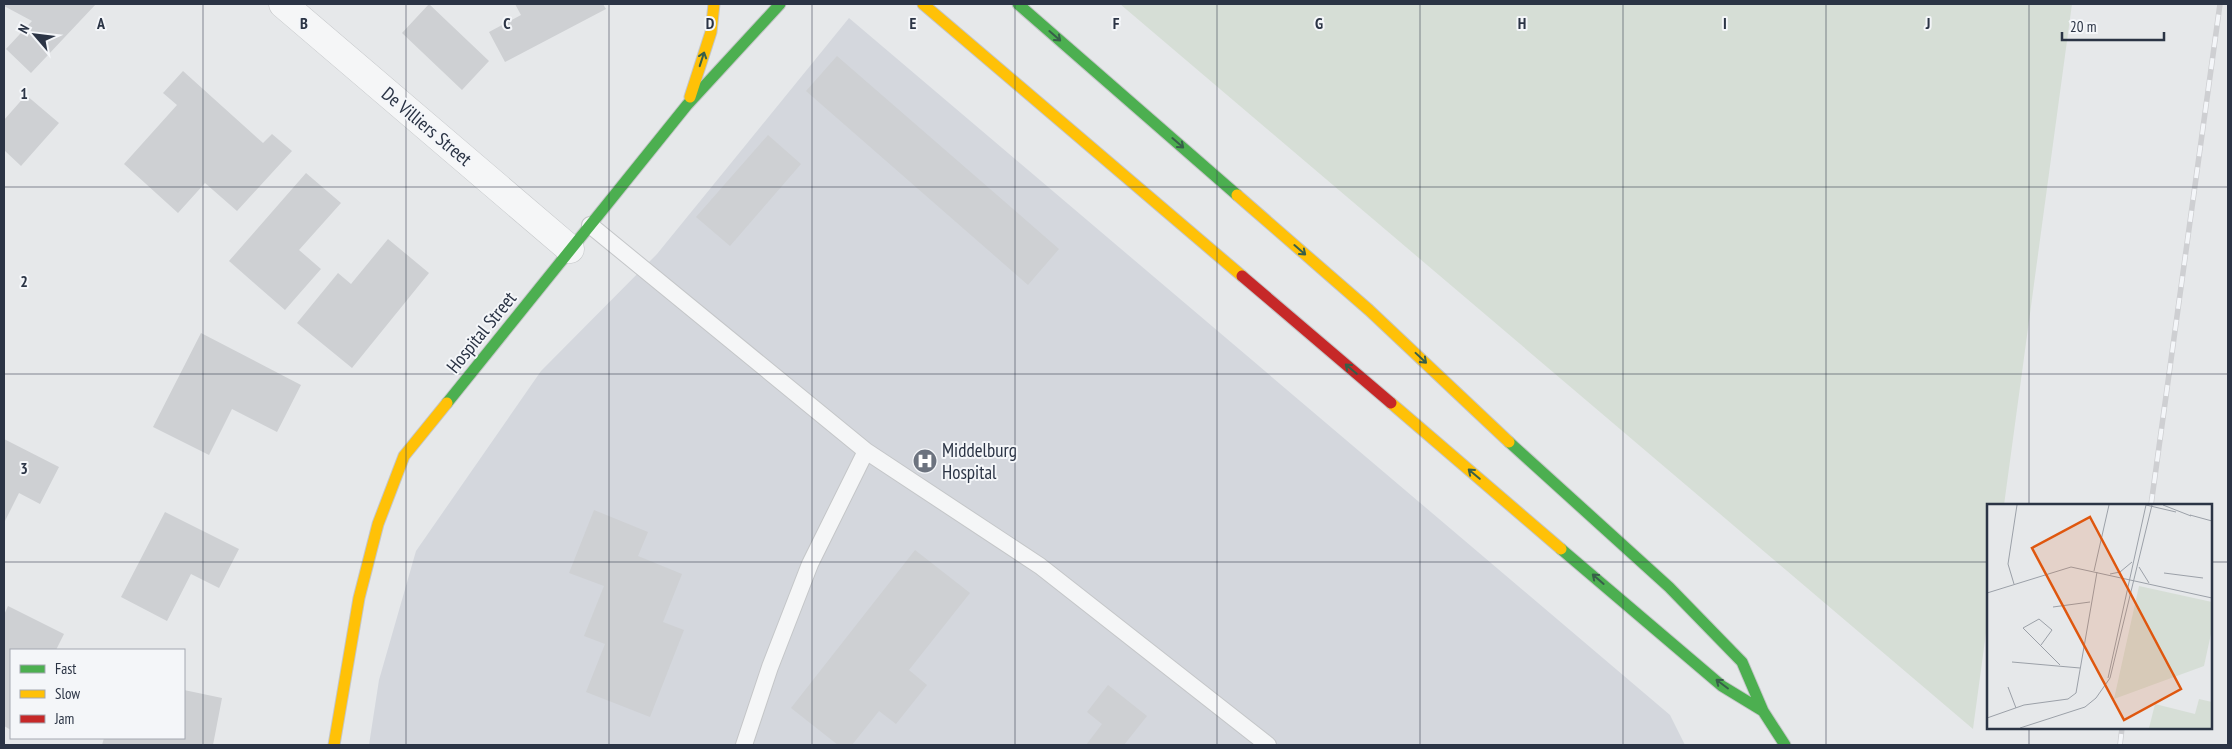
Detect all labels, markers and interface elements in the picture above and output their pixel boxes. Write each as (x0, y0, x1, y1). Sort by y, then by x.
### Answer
north arrow (10, 10, 60, 60)
scale bar (2062, 10, 2164, 42)
text: A (96, 13, 106, 33)
text: B (300, 13, 308, 33)
text: C (503, 13, 511, 33)
text: D (706, 13, 715, 33)
text: E (910, 13, 917, 33)
text: F (1113, 13, 1120, 33)
text: G (1315, 13, 1323, 33)
text: H (1518, 13, 1526, 33)
text: I (1723, 13, 1727, 33)
text: J (1925, 13, 1930, 33)
text: 20 m (2070, 17, 2096, 36)
text: N (14, 21, 33, 36)
one-way arrow (1049, 30, 1062, 42)
one-way arrow (698, 51, 708, 67)
street label: De Villiers Street (377, 81, 477, 171)
text: 1 (20, 83, 28, 103)
one-way arrow (1171, 137, 1184, 148)
one-way arrow (1293, 244, 1306, 255)
text: 2 (20, 271, 28, 291)
street label: Hospital Street (441, 286, 522, 378)
one-way arrow (1414, 352, 1427, 364)
one-way arrow (1344, 363, 1357, 374)
place label: Middelburg Hospital (942, 438, 1017, 484)
hospital icon: Middelburg Hospital (912, 448, 938, 474)
text: 3 (20, 458, 28, 478)
one-way arrow (1468, 468, 1481, 479)
inset map (1987, 504, 2212, 729)
one-way arrow (1592, 574, 1605, 585)
legend (10, 649, 185, 739)
text: Fast (55, 659, 76, 678)
one-way arrow (1716, 679, 1729, 690)
text: Slow (55, 684, 80, 703)
text: Jam (54, 709, 74, 728)

